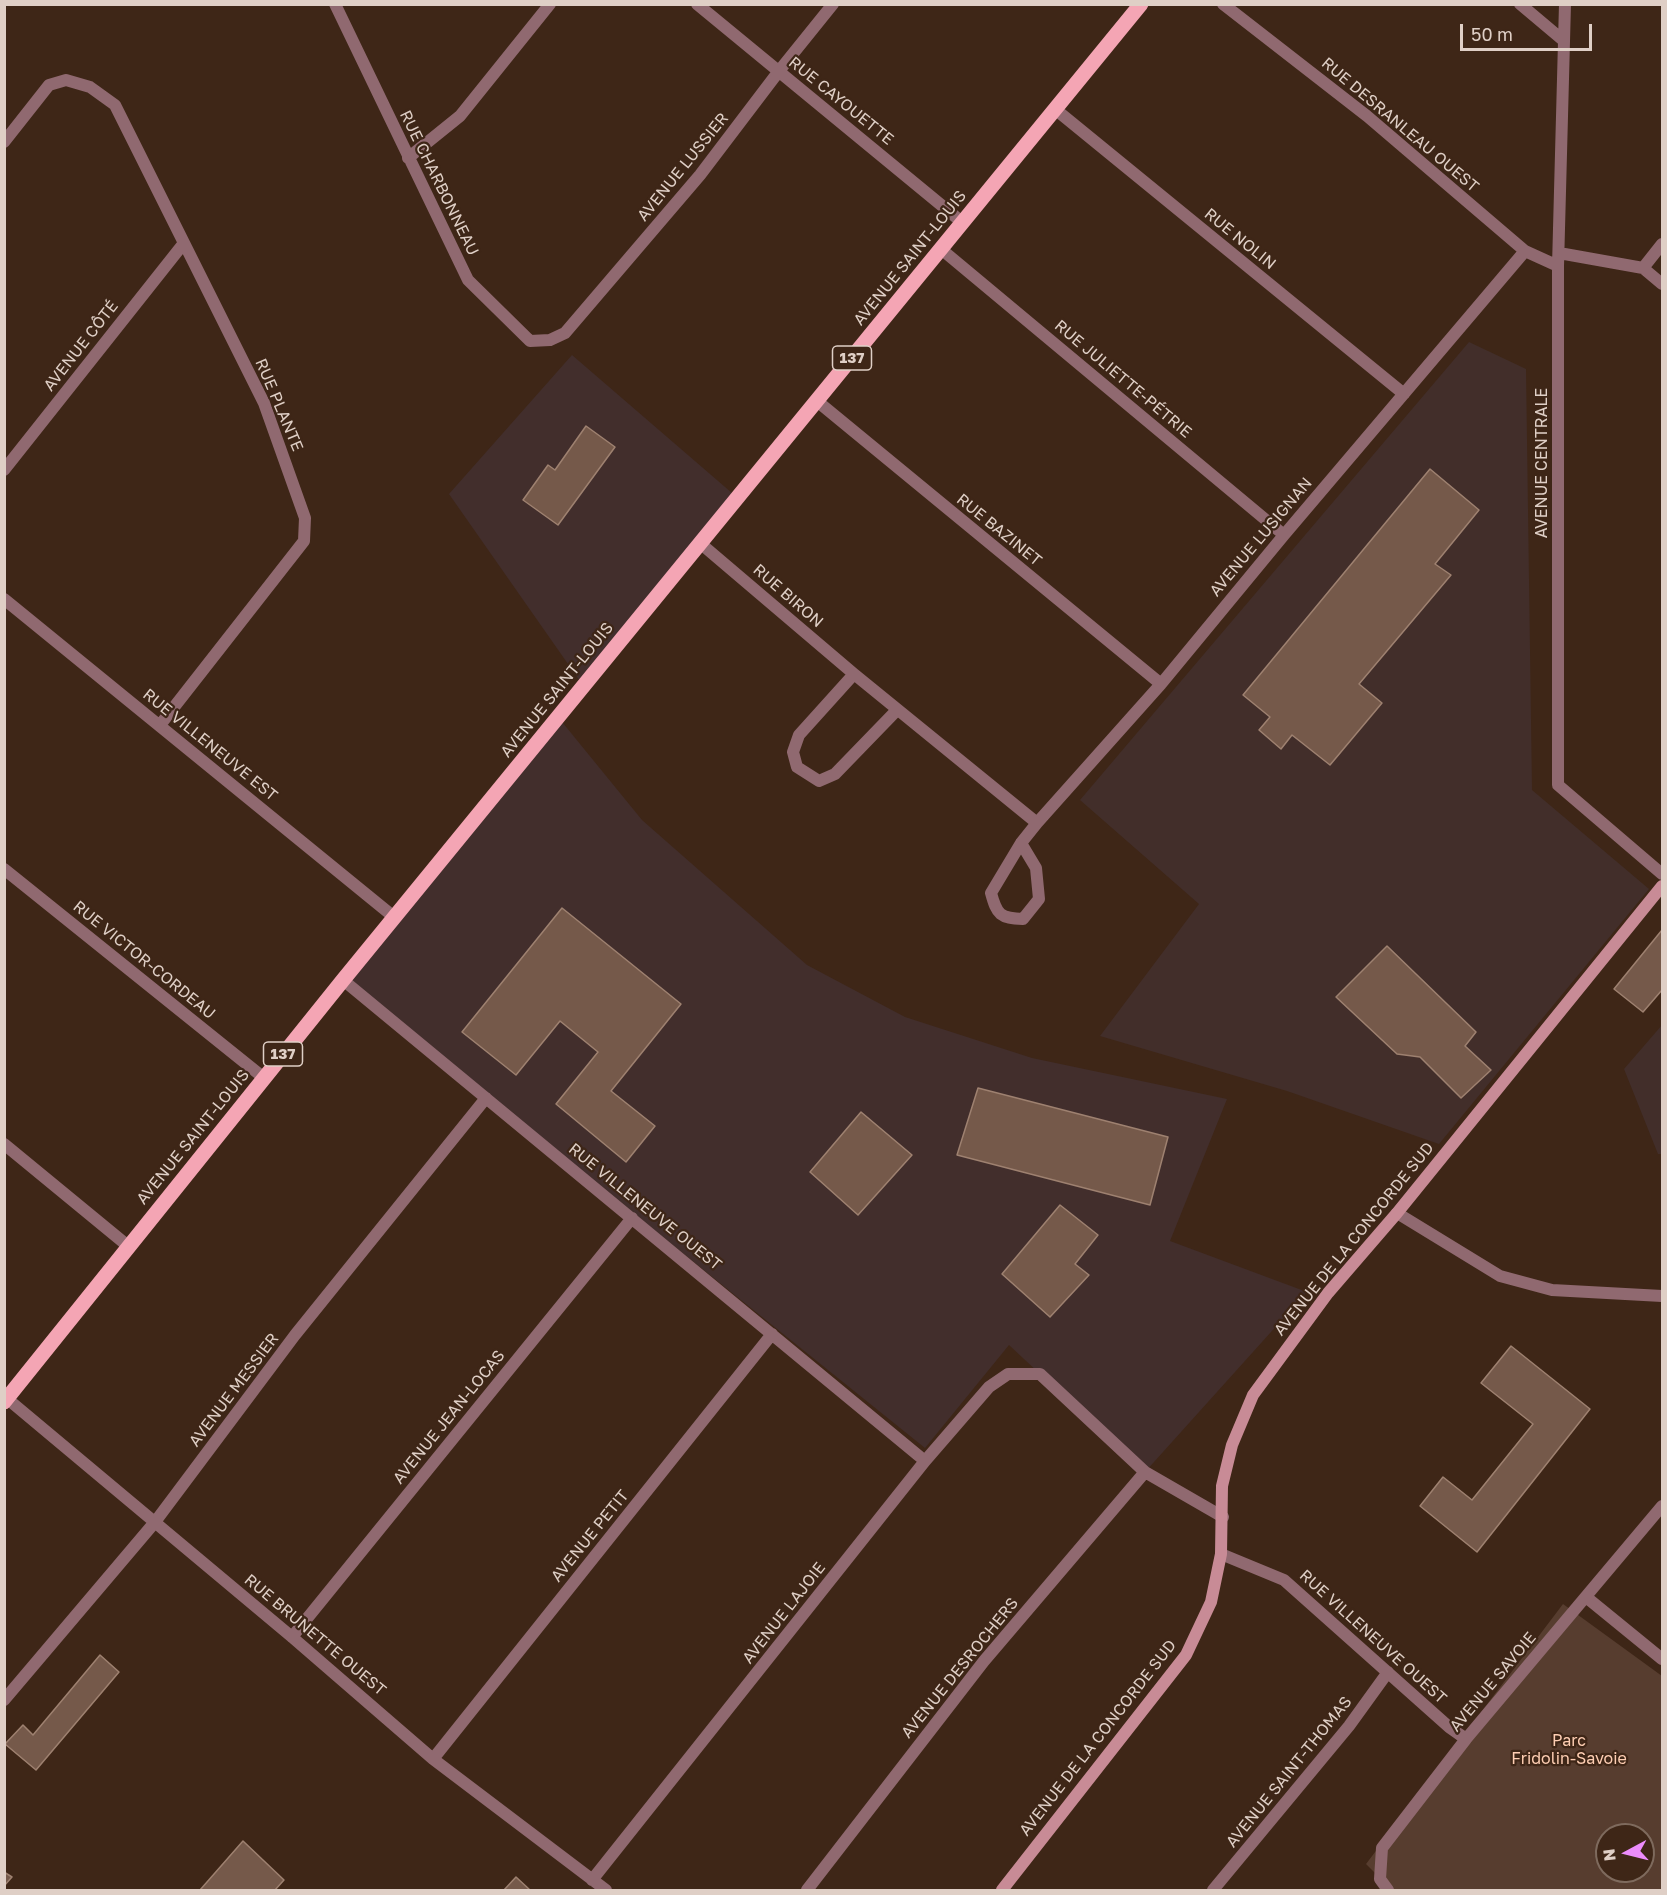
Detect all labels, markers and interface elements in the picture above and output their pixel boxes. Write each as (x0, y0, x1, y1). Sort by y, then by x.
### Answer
scale bar (1463, 12, 1595, 50)
text: 50 m (1471, 23, 1513, 45)
street label: RUE CAYOUETTE (785, 53, 897, 149)
street label: RUE DESRANLEAU OUEST (1318, 54, 1482, 196)
street label: RUE CHARBONNEAU (395, 107, 483, 259)
street label: AVENUE LUSSIER (633, 109, 733, 225)
street label: AVENUE SAINT-LOUIS (850, 187, 970, 329)
street label: RUE NOLIN (1200, 204, 1280, 274)
street label: AVENUE CÔTÉ (40, 297, 122, 395)
street label: RUE JULIETTE-PÉTRIE (1051, 316, 1195, 442)
road number: 137 (832, 346, 872, 370)
street label: RUE PLANTE (251, 356, 307, 454)
street label: AVENUE CENTRALE (1532, 388, 1552, 538)
street label: AVENUE LUSIGNAN (1206, 474, 1316, 600)
street label: RUE BAZINET (953, 490, 1045, 570)
street label: RUE BIRON (749, 560, 827, 632)
street label: AVENUE SAINT-LOUIS (497, 619, 617, 761)
street label: RUE VILLENEUVE EST (139, 685, 281, 805)
street label: RUE VICTOR-CORDEAU (69, 897, 219, 1023)
road number: 137 (264, 1042, 302, 1066)
street label: AVENUE SAINT-LOUIS (133, 1066, 253, 1208)
street label: AVENUE DE LA CONCORDE SUD (1270, 1138, 1438, 1340)
street label: RUE VILLENEUVE OUEST (565, 1139, 725, 1275)
street label: AVENUE MESSIER (185, 1330, 283, 1450)
street label: AVENUE JEAN-LOCAS (389, 1346, 509, 1488)
street label: AVENUE PETIT (547, 1486, 633, 1586)
street label: AVENUE LAJOIE (738, 1558, 830, 1668)
street label: RUE VILLENEUVE OUEST (1296, 1566, 1450, 1708)
street label: RUE BRUNETTE OUEST (240, 1570, 390, 1700)
street label: AVENUE DESROCHERS (897, 1594, 1023, 1742)
street label: AVENUE SAVOIE (1446, 1628, 1540, 1736)
street label: AVENUE DE LA CONCORDE SUD (1016, 1636, 1180, 1840)
street label: AVENUE SAINT-THOMAS (1222, 1693, 1356, 1851)
park label: Parc Fridolin-Savoie (1511, 1731, 1627, 1769)
north arrow (1595, 1823, 1655, 1883)
text: N (1598, 1848, 1620, 1862)

